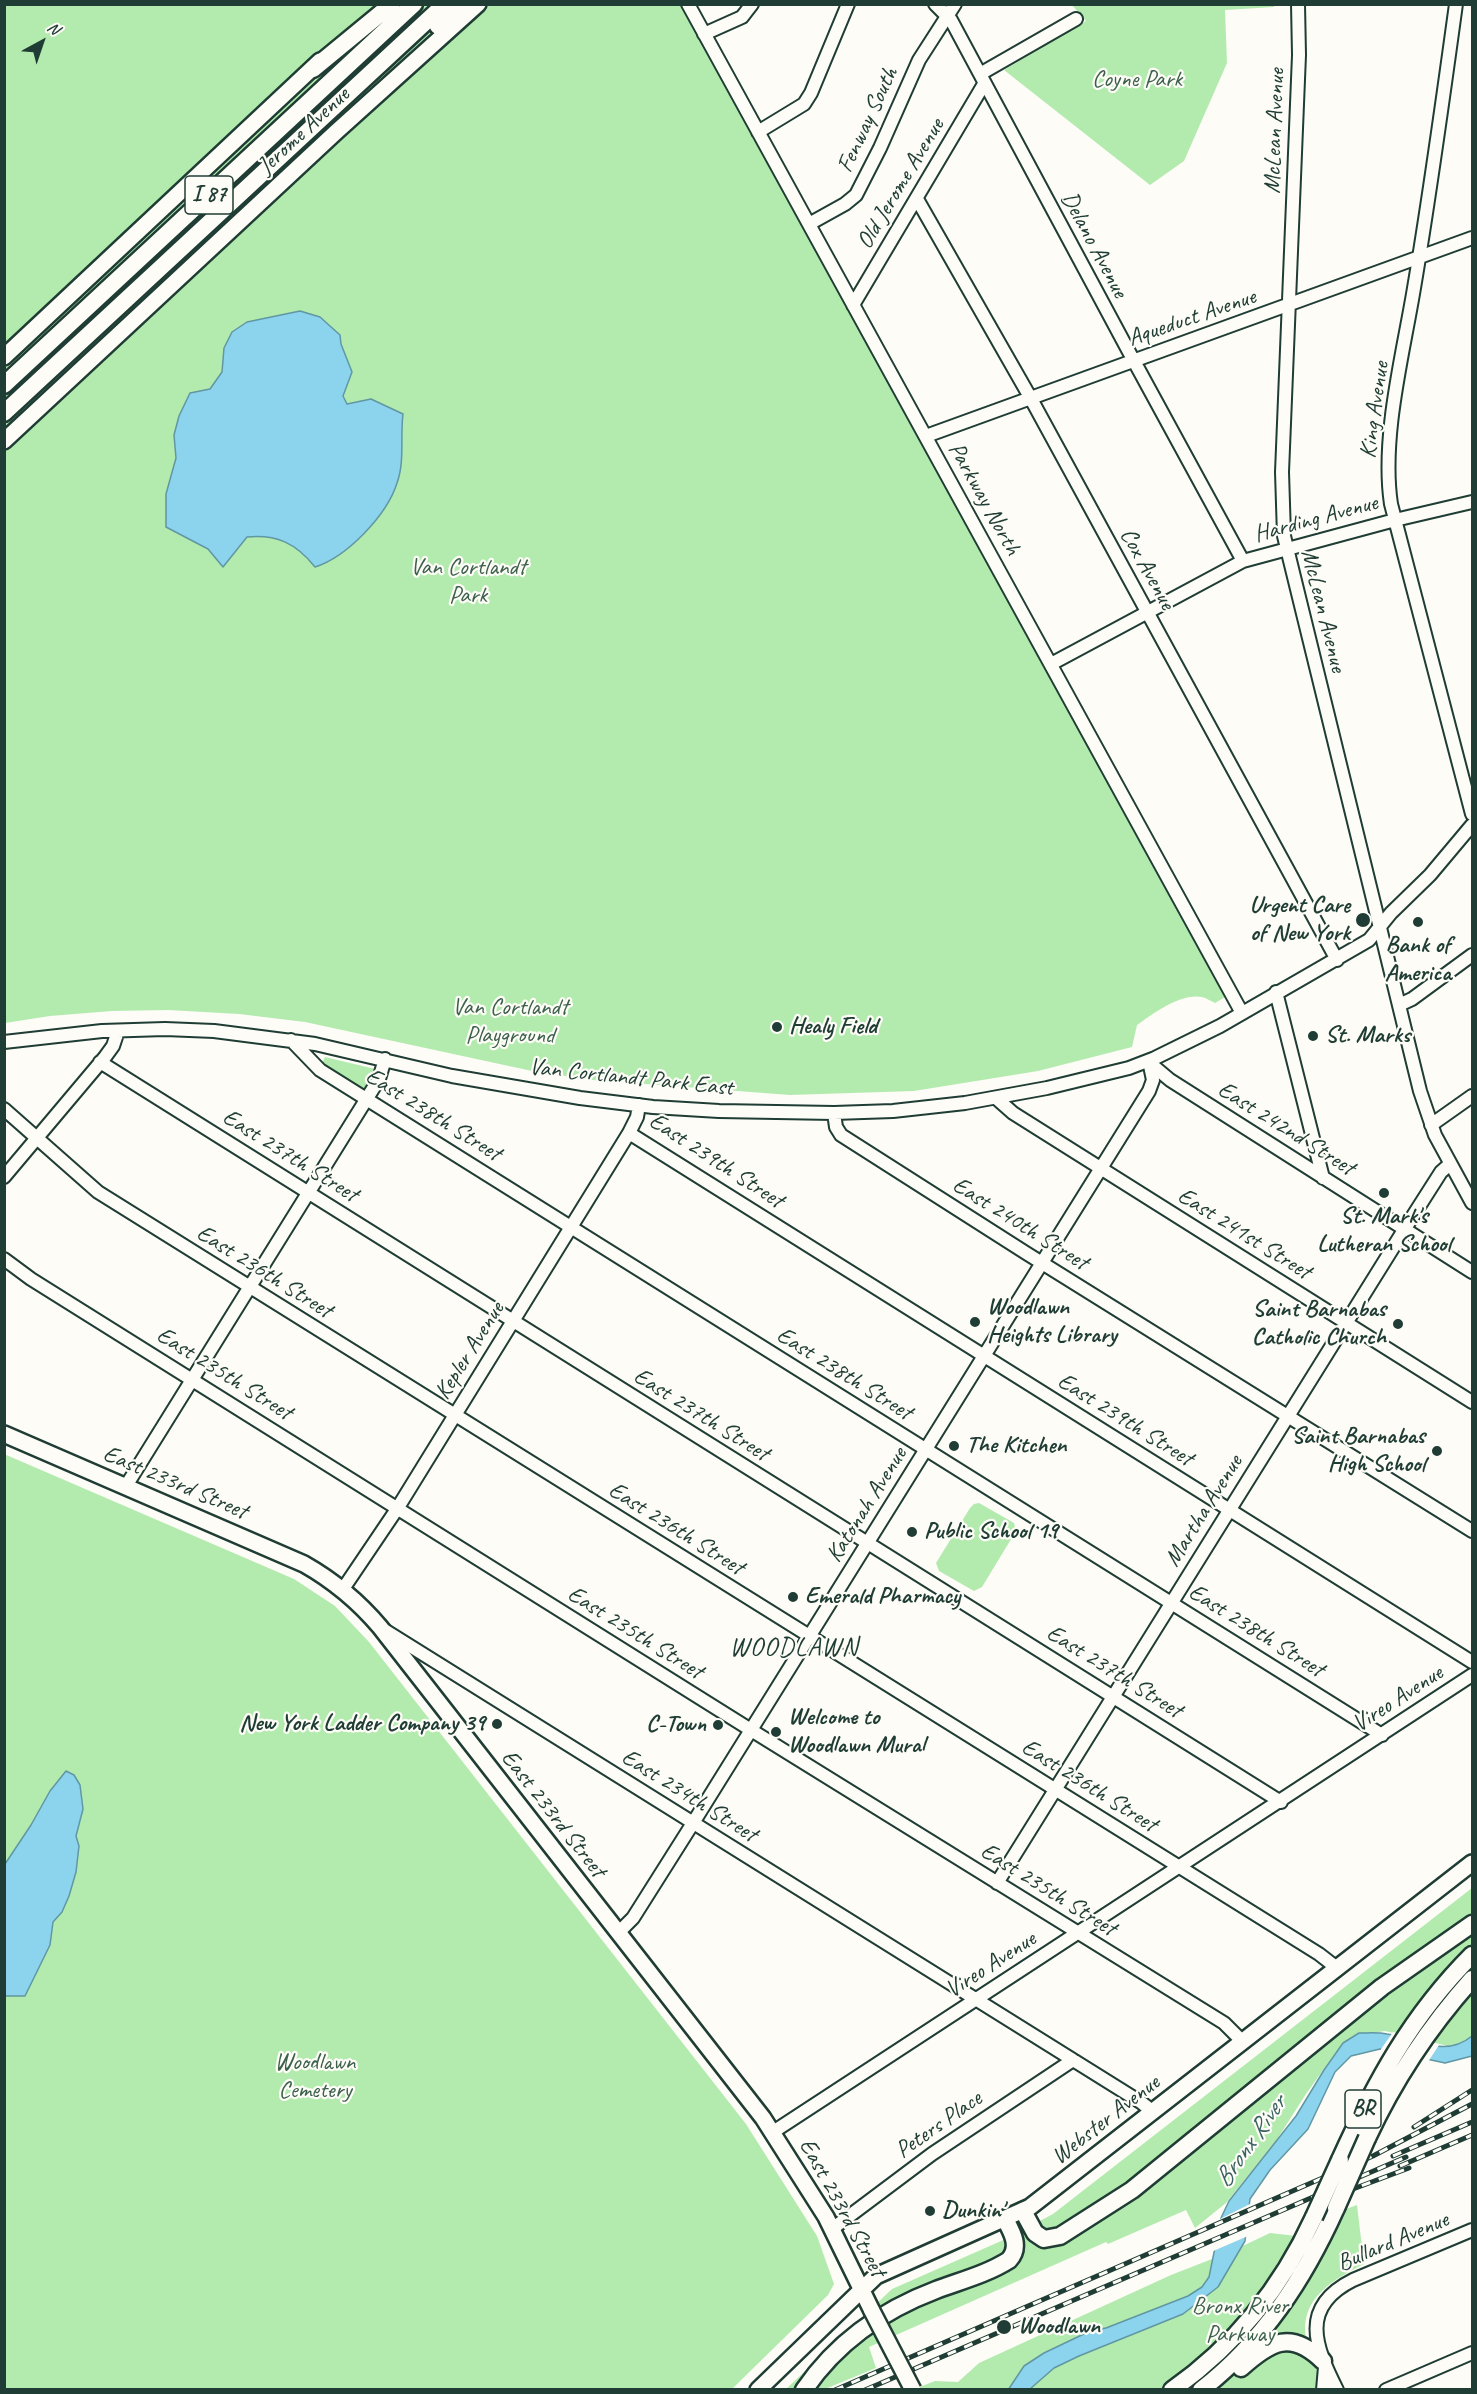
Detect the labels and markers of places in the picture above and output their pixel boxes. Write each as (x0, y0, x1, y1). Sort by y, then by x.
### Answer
place label: Urgent Care of New York (1249, 892, 1350, 948)
marker: Urgent Care of New York (1354, 911, 1372, 929)
marker: Bank of America (1411, 915, 1425, 929)
place label: Bank of America (1385, 932, 1451, 988)
place label: Healy Field (789, 1013, 877, 1041)
marker: Healy Field (770, 1020, 784, 1034)
place label: St. Marks (1325, 1022, 1410, 1050)
marker: St. Marks (1306, 1029, 1320, 1043)
marker: St. Mark's Lutheran School (1377, 1186, 1391, 1200)
place label: St. Mark's Lutheran School (1317, 1203, 1451, 1259)
place label: Woodlawn Heights Library (987, 1294, 1117, 1350)
place label: Saint Barnabas Catholic Church (1252, 1296, 1386, 1352)
marker: Woodlawn Heights Library (968, 1315, 982, 1329)
marker: Saint Barnabas Catholic Church (1391, 1317, 1405, 1331)
place label: Saint Barnabas High School (1291, 1423, 1425, 1479)
place label: The Kitchen (966, 1432, 1067, 1460)
marker: The Kitchen (947, 1439, 961, 1453)
marker: Saint Barnabas High School (1430, 1444, 1444, 1458)
place label: Public School 19 (924, 1518, 1058, 1546)
marker: Public School 19 (905, 1525, 919, 1539)
place label: Emerald Pharmacy (805, 1583, 960, 1611)
marker: Emerald Pharmacy (786, 1590, 800, 1604)
place label: Welcome to Woodlawn Mural (788, 1704, 925, 1760)
place label: New York Ladder Company 39 (239, 1710, 485, 1738)
place label: C-Town (646, 1711, 706, 1739)
marker: New York Ladder Company 39 (490, 1717, 504, 1731)
marker: C-Town (711, 1718, 725, 1732)
marker: Welcome to Woodlawn Mural (769, 1725, 783, 1739)
place label: Dunkin' (942, 2197, 1003, 2225)
marker: Dunkin' (923, 2204, 937, 2218)
place label: Woodlawn (1018, 2313, 1100, 2341)
marker: Woodlawn (995, 2318, 1013, 2336)

